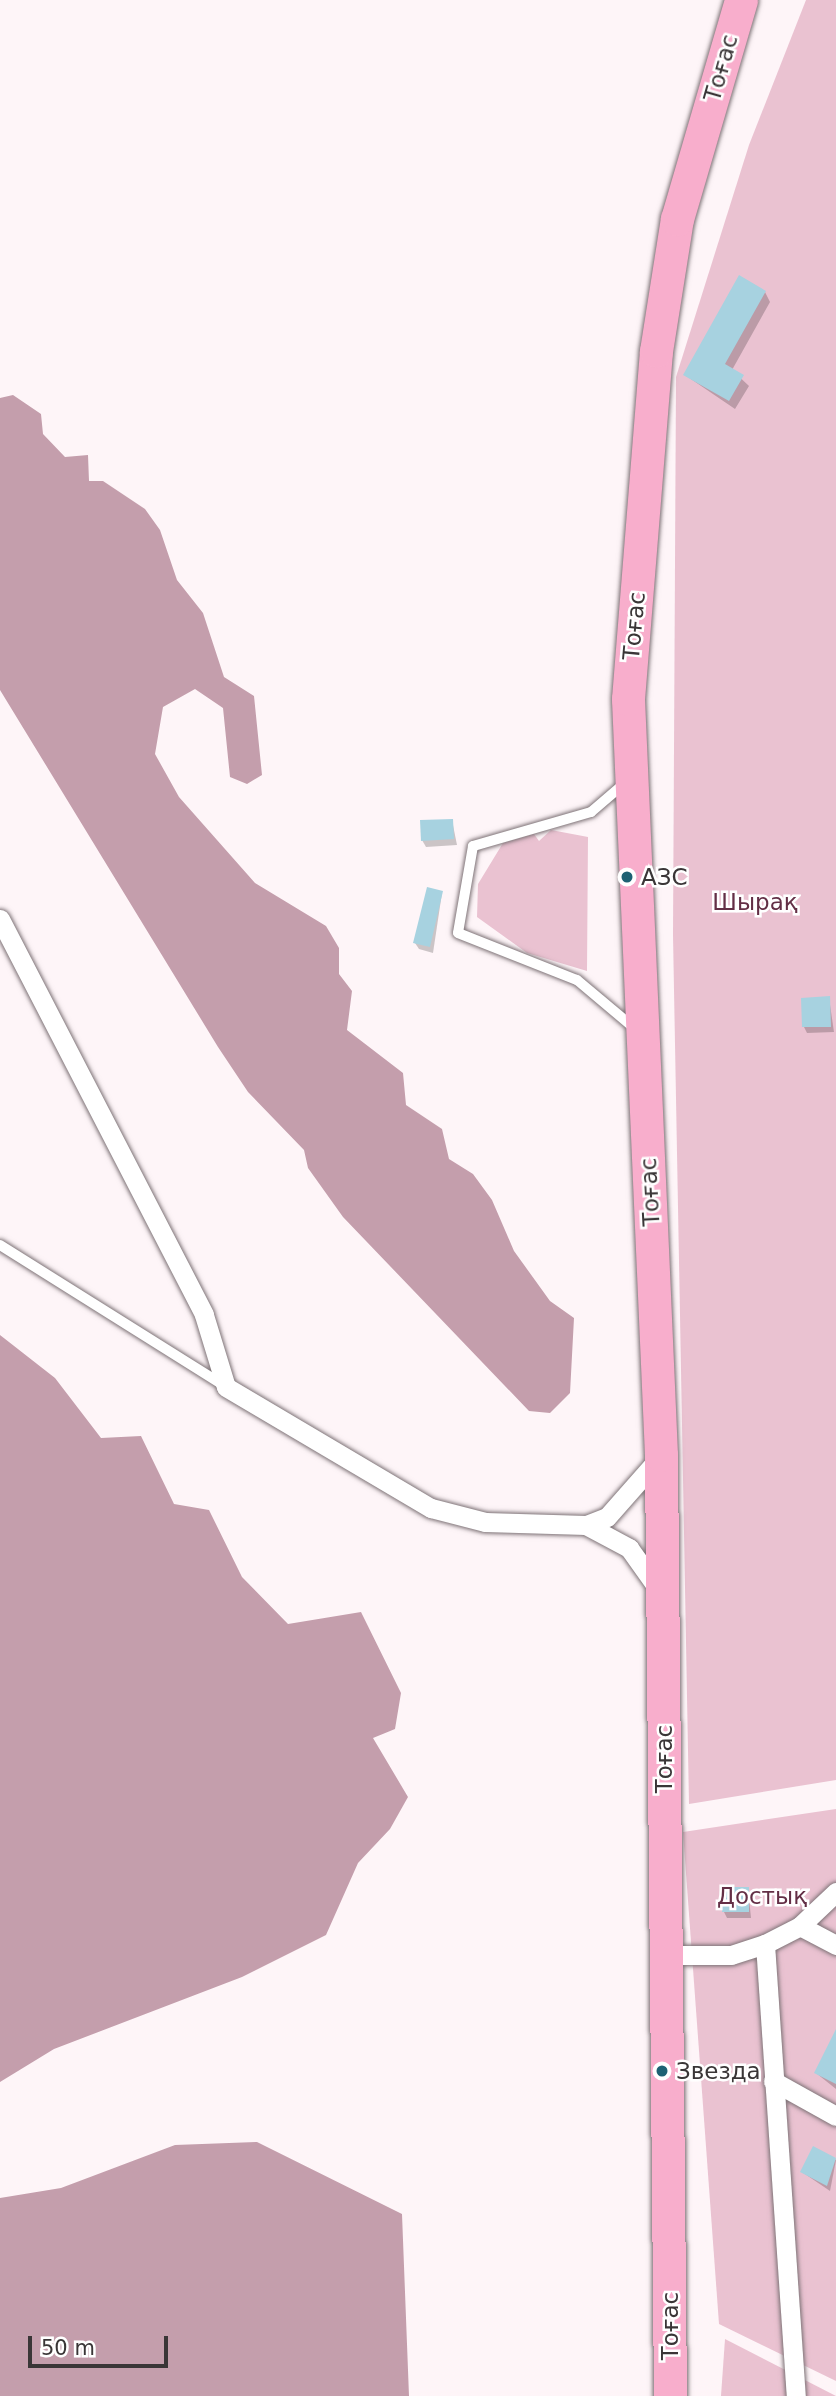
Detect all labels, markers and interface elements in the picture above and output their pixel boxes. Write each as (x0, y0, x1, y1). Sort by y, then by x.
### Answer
street label: Тоғас (698, 31, 744, 105)
street label: Тоғас (617, 591, 651, 661)
place label: АЗС (641, 863, 688, 891)
marker: АЗС (619, 869, 635, 885)
park label: Шырақ (712, 888, 798, 916)
street label: Тоғас (634, 1157, 666, 1227)
street label: Тоғас (650, 1725, 678, 1793)
park label: Достық (717, 1882, 807, 1910)
place label: Звезда (676, 2057, 761, 2085)
marker: Звезда (654, 2063, 670, 2079)
street label: Тоғас (656, 2292, 684, 2360)
scale bar (32, 2322, 172, 2366)
text: 50 m (41, 2336, 95, 2360)

